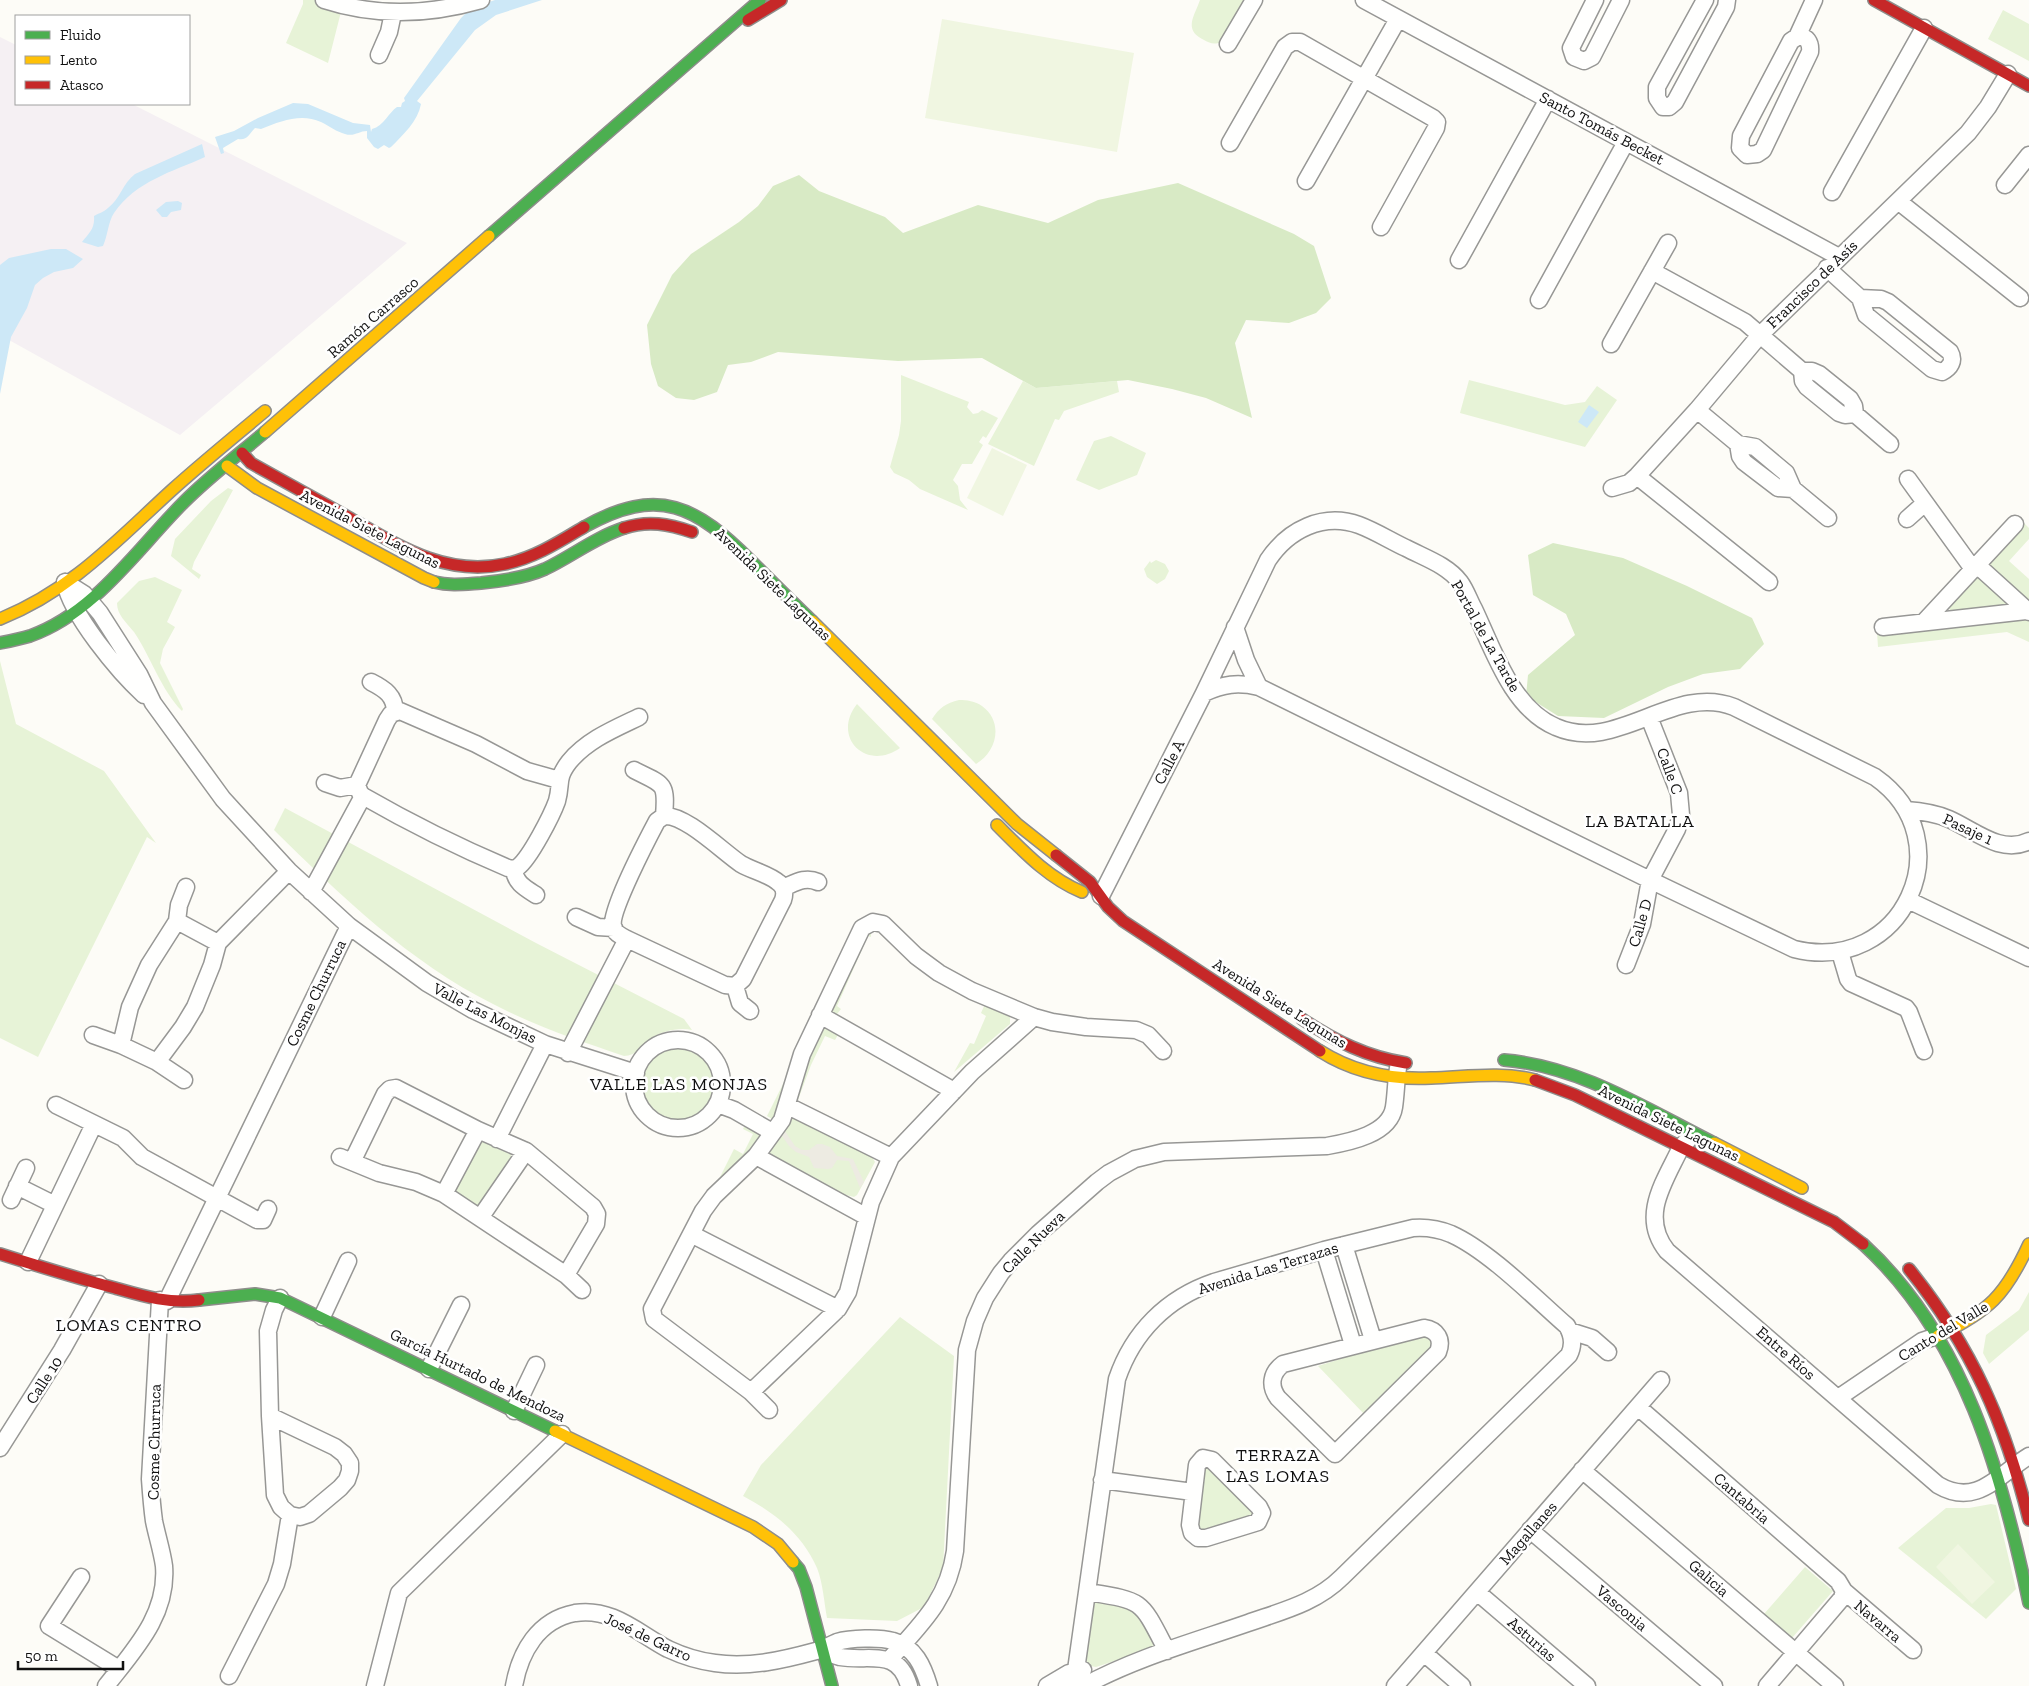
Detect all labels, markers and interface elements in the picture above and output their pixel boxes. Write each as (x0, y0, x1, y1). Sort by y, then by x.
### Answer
legend (15, 15, 190, 105)
text: Fluido (60, 26, 101, 44)
text: Lento (60, 51, 97, 69)
text: Atasco (60, 76, 104, 94)
street label: Santo Tomás Becket (1536, 87, 1668, 169)
street label: Francisco de Asís (1763, 236, 1861, 332)
street label: Ramón Carrasco (324, 272, 422, 362)
street label: Avenida Siete Lagunas (297, 485, 443, 573)
street label: Avenida Siete Lagunas (711, 523, 835, 645)
street label: Portal de La Tarde (1447, 577, 1525, 695)
street label: Calle A (1150, 736, 1189, 788)
street label: Calle C (1653, 745, 1687, 797)
street label: Pasaje 1 (1940, 809, 1996, 849)
district label: LA BATALLA (1585, 810, 1695, 832)
street label: Calle D (1624, 897, 1656, 949)
street label: Cosme Churruca (282, 936, 350, 1049)
street label: Avenida Siete Lagunas (1209, 954, 1351, 1052)
street label: Valle Las Monjas (429, 978, 540, 1047)
district label: VALLE LAS MONJAS (589, 1073, 768, 1095)
street label: Avenida Siete Lagunas (1595, 1081, 1743, 1165)
street label: Calle Nueva (998, 1206, 1069, 1277)
street label: Avenida Las Terrazas (1196, 1238, 1340, 1298)
street label: Canto del Valle (1894, 1297, 1992, 1365)
district label: LOMAS CENTRO (56, 1314, 202, 1336)
street label: Entre Ríos (1753, 1322, 1819, 1384)
street label: García Hurtado de Mendoza (387, 1324, 569, 1426)
street label: Calle 10 (22, 1353, 66, 1407)
street label: Cosme Churruca (143, 1383, 165, 1500)
district label: TERRAZA LAS LOMAS (1226, 1444, 1330, 1487)
street label: Cantabria (1710, 1468, 1774, 1528)
street label: Magallanes (1495, 1497, 1561, 1569)
street label: Galicia (1685, 1555, 1733, 1601)
street label: Vasconia (1592, 1580, 1652, 1635)
street label: Navarra (1850, 1596, 1906, 1646)
street label: José de Garro (602, 1609, 694, 1665)
street label: Asturias (1504, 1613, 1560, 1665)
scale bar (18, 1638, 122, 1670)
text: 50 m (25, 1647, 58, 1665)

